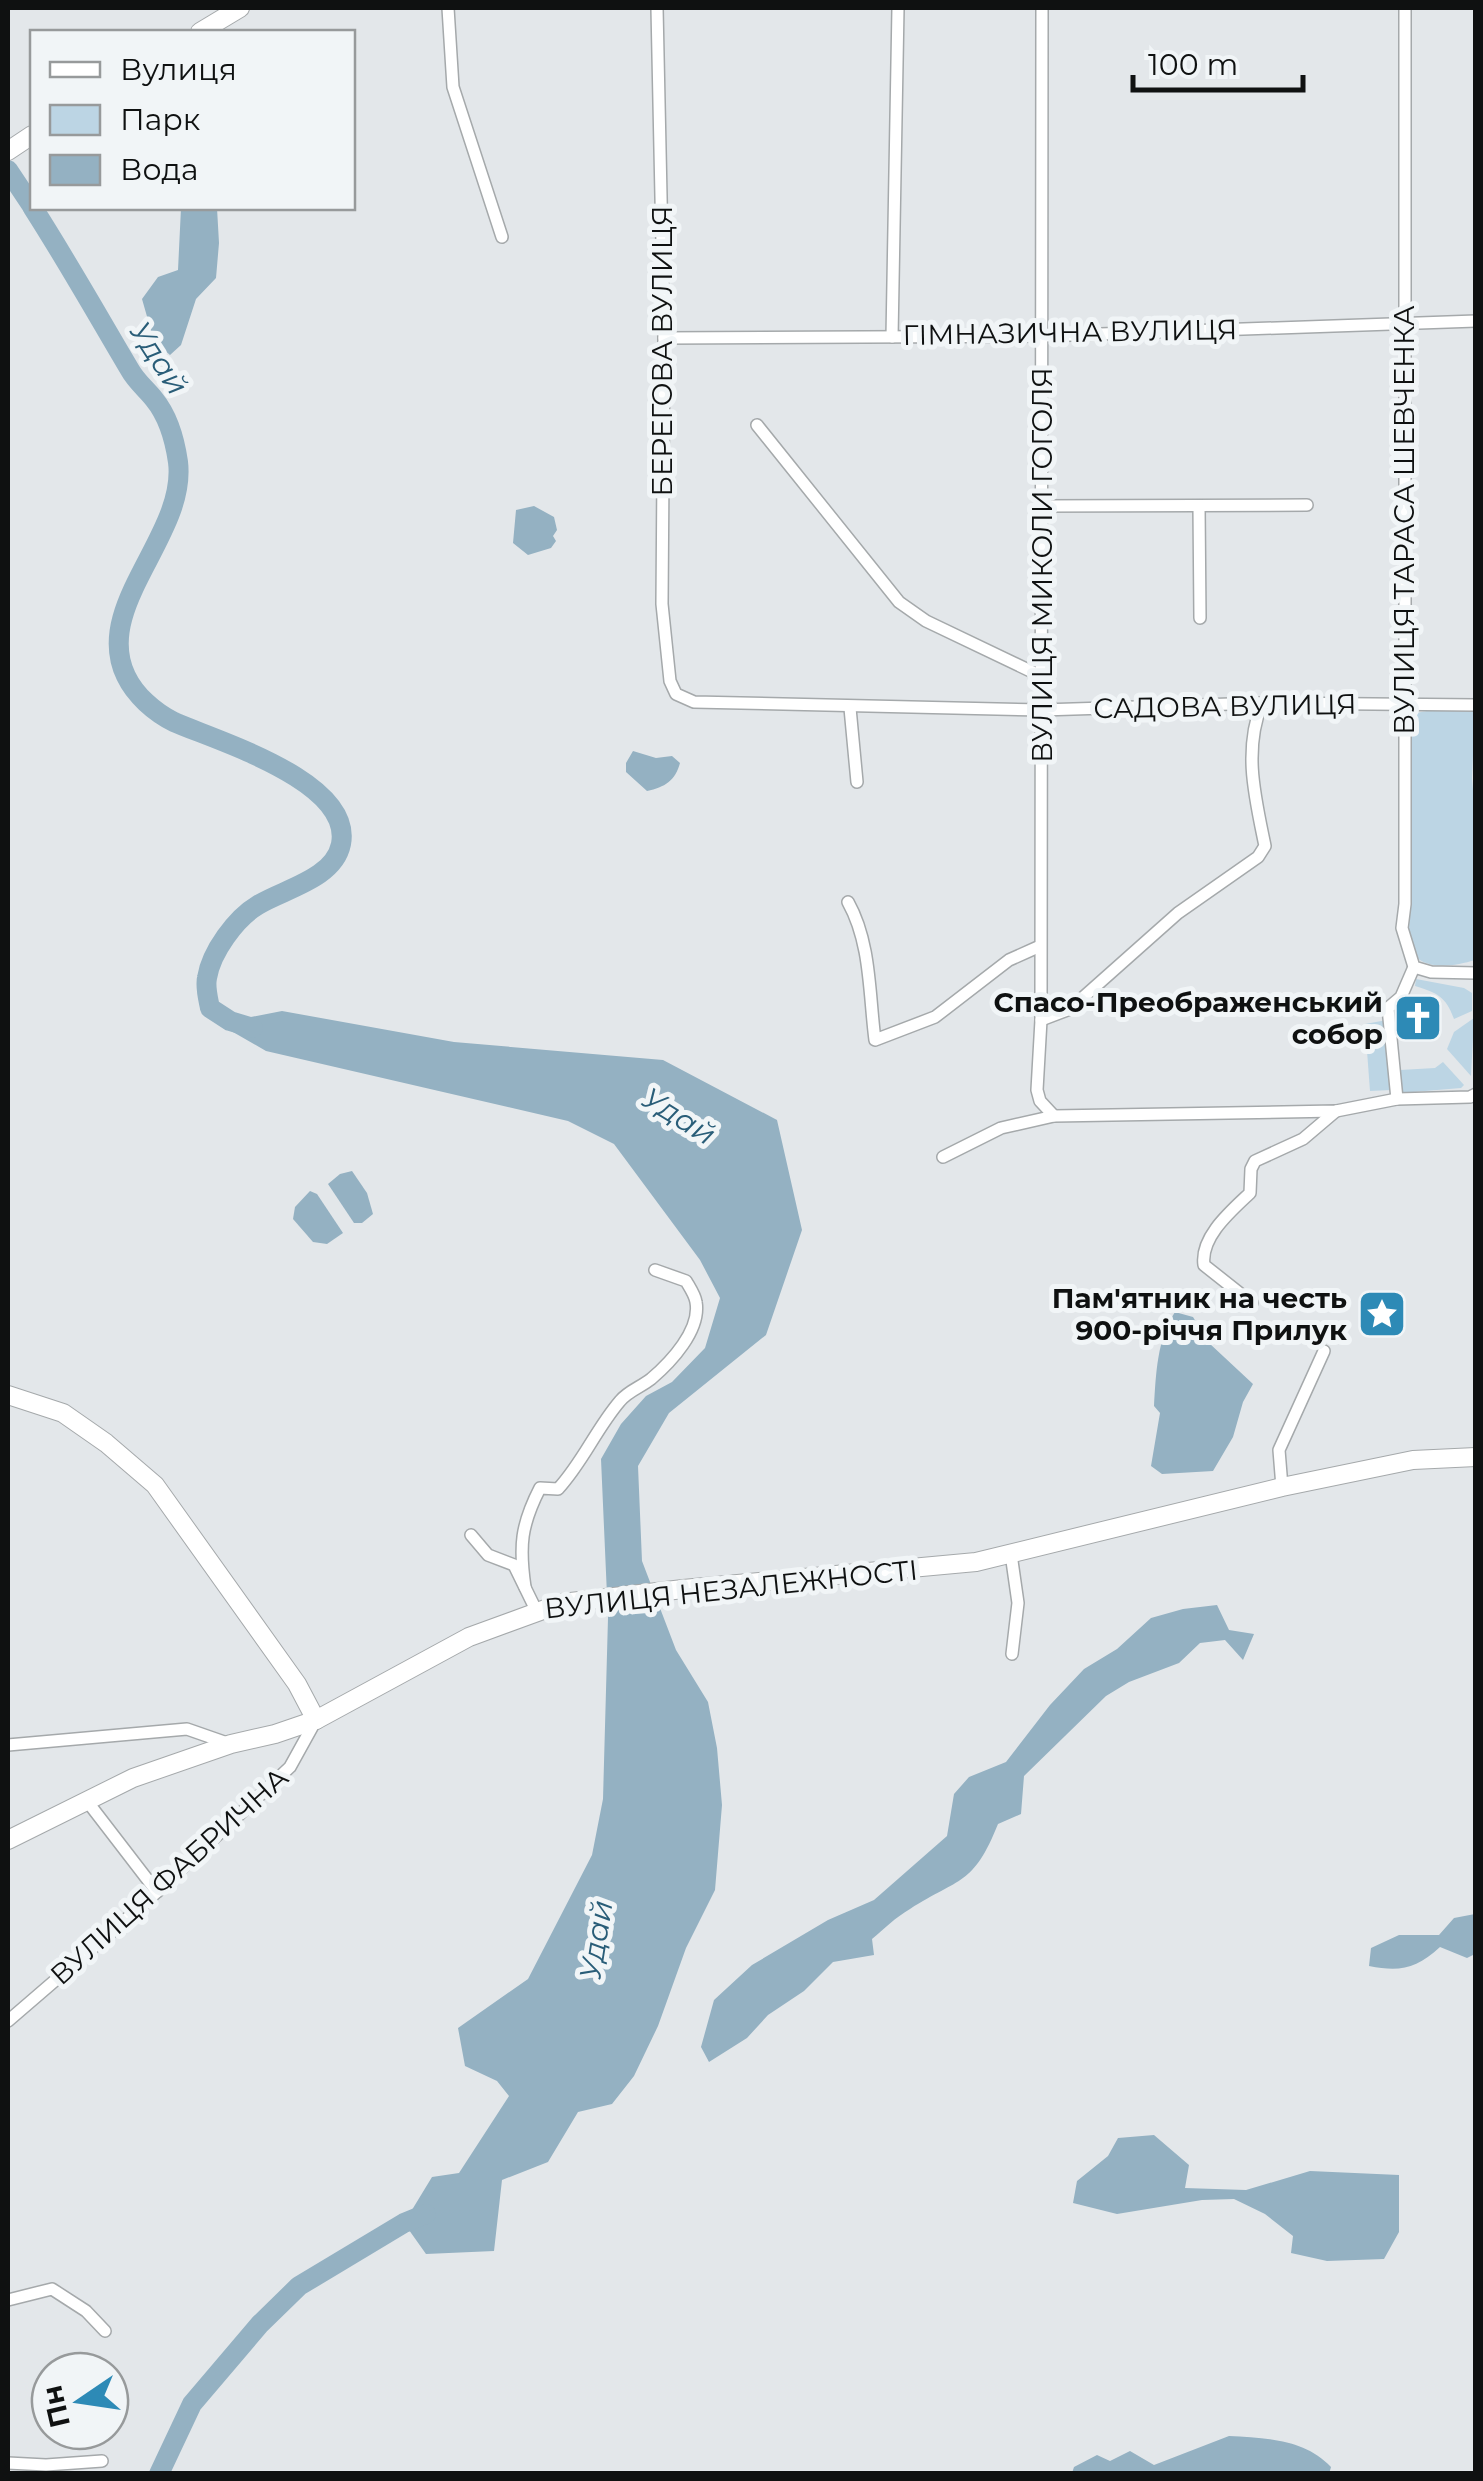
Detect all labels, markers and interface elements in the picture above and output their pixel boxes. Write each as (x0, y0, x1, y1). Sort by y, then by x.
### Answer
legend (30, 30, 355, 210)
scale bar (1133, 30, 1303, 92)
text: 100 m (1148, 46, 1238, 83)
text: Вулиця (120, 51, 237, 88)
text: Парк (120, 101, 201, 138)
text: Вода (120, 151, 199, 188)
street label: БЕРЕГОВА ВУЛИЦЯ (645, 206, 679, 496)
street label: ВУЛИЦЯ ТАРАСА ШЕВЧЕНКА (1387, 305, 1421, 735)
street label: ГІМНАЗИЧНА ВУЛИЦЯ (902, 312, 1238, 352)
water label: Удай (122, 314, 196, 402)
street label: ВУЛИЦЯ МИКОЛИ ГОГОЛЯ (1025, 367, 1059, 763)
street label: САДОВА ВУЛИЦЯ (1093, 687, 1357, 725)
place label: Спасо-Преображенський собор (994, 985, 1383, 1051)
church icon: Спасо-Преображенський собор (1392, 992, 1444, 1044)
water label: Удай (635, 1079, 723, 1153)
place label: Пам'ятник на честь 900-річчя Прилук (1052, 1281, 1347, 1347)
place icon: Пам'ятник на честь 900-річчя Прилук (1356, 1288, 1408, 1340)
street label: ВУЛИЦЯ НЕЗАЛЕЖНОСТІ (543, 1552, 919, 1626)
street label: ВУЛИЦЯ ФАБРИЧНА (43, 1760, 295, 1992)
water label: Удай (571, 1898, 621, 1982)
north arrow (30, 2351, 130, 2451)
text: Пн (34, 2382, 77, 2431)

